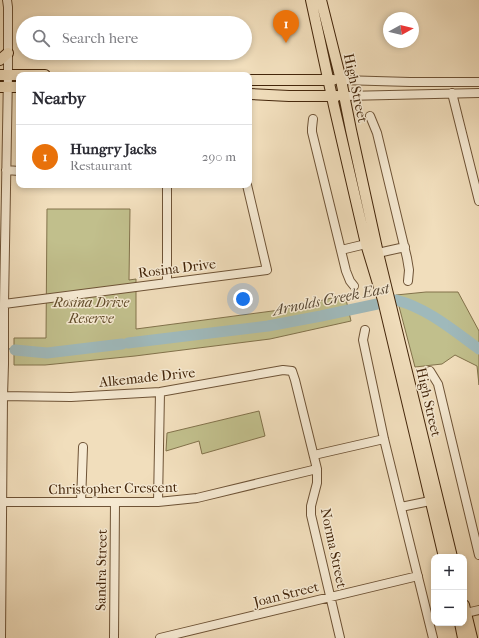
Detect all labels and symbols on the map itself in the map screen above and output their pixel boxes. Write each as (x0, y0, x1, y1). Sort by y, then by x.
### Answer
pin: 1 (273, 10, 299, 43)
north arrow (383, 12, 419, 48)
street label: High Street (340, 52, 371, 124)
street label: Rosina Drive (137, 255, 217, 282)
water label: Arnolds Creek East (269, 279, 392, 319)
your location (233, 289, 253, 309)
park label: Rosina Drive Reserve (52, 294, 129, 327)
street label: Alkemade Drive (97, 364, 196, 391)
street label: High Street (412, 366, 445, 438)
street label: Christopher Crescent (48, 479, 178, 498)
street label: Norma Street (317, 507, 350, 590)
street label: Sandra Street (92, 529, 111, 611)
street label: Joan Street (251, 578, 321, 611)

